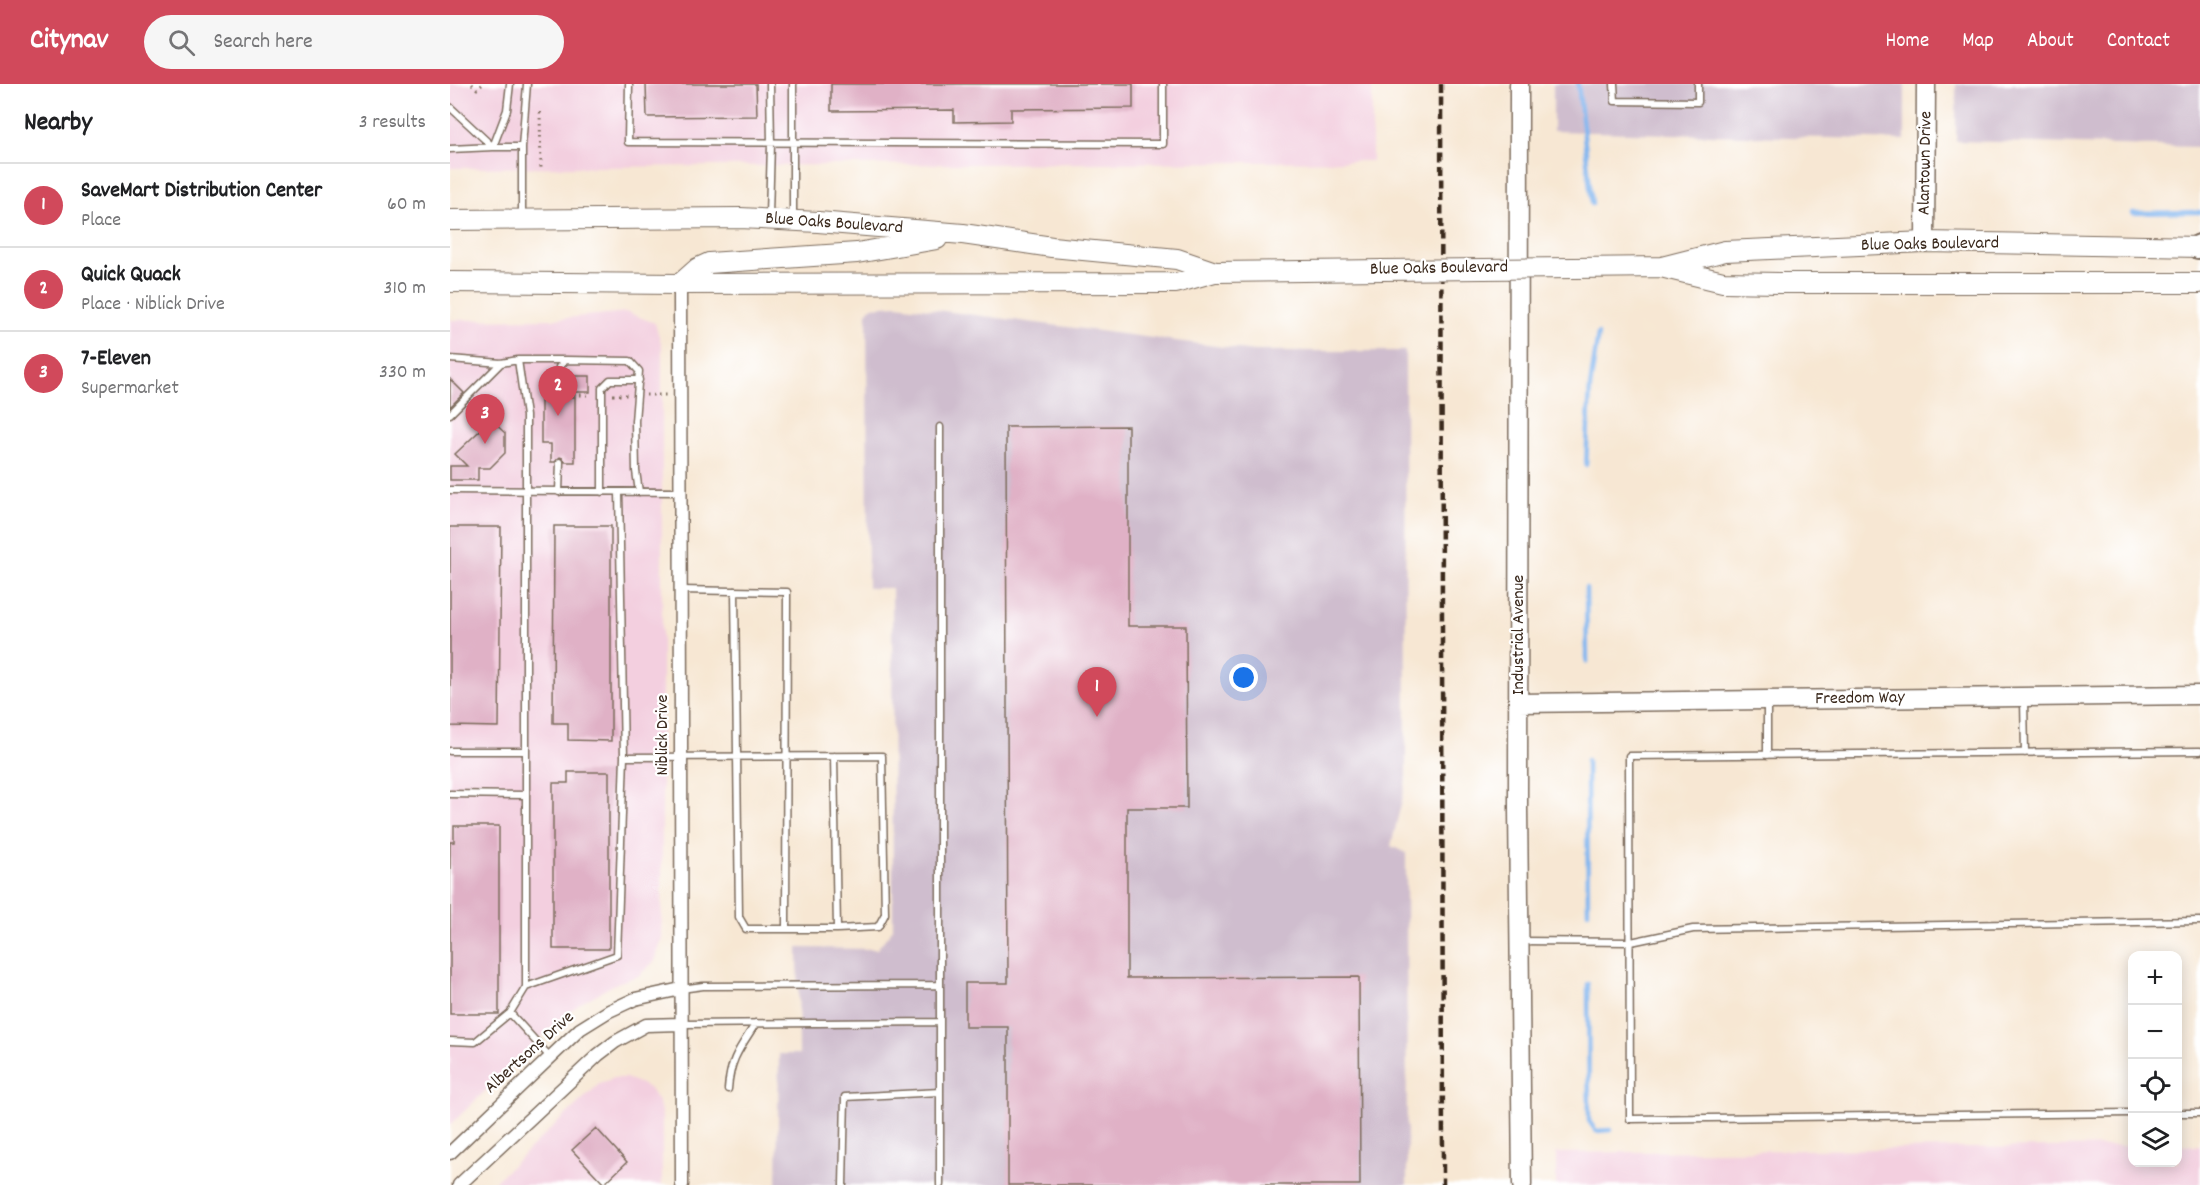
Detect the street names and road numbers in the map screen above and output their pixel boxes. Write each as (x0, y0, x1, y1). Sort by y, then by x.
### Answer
street label: Alantown Drive (1913, 111, 1939, 215)
street label: Blue Oaks Boulevard (764, 207, 904, 241)
street label: Blue Oaks Boulevard (1861, 231, 1999, 259)
street label: Blue Oaks Boulevard (1370, 255, 1508, 283)
street label: Industrial Avenue (1507, 575, 1532, 695)
street label: Freedom Way (1815, 686, 1906, 712)
street label: Niblick Drive (651, 694, 676, 775)
street label: Albertsons Drive (479, 1006, 581, 1100)

